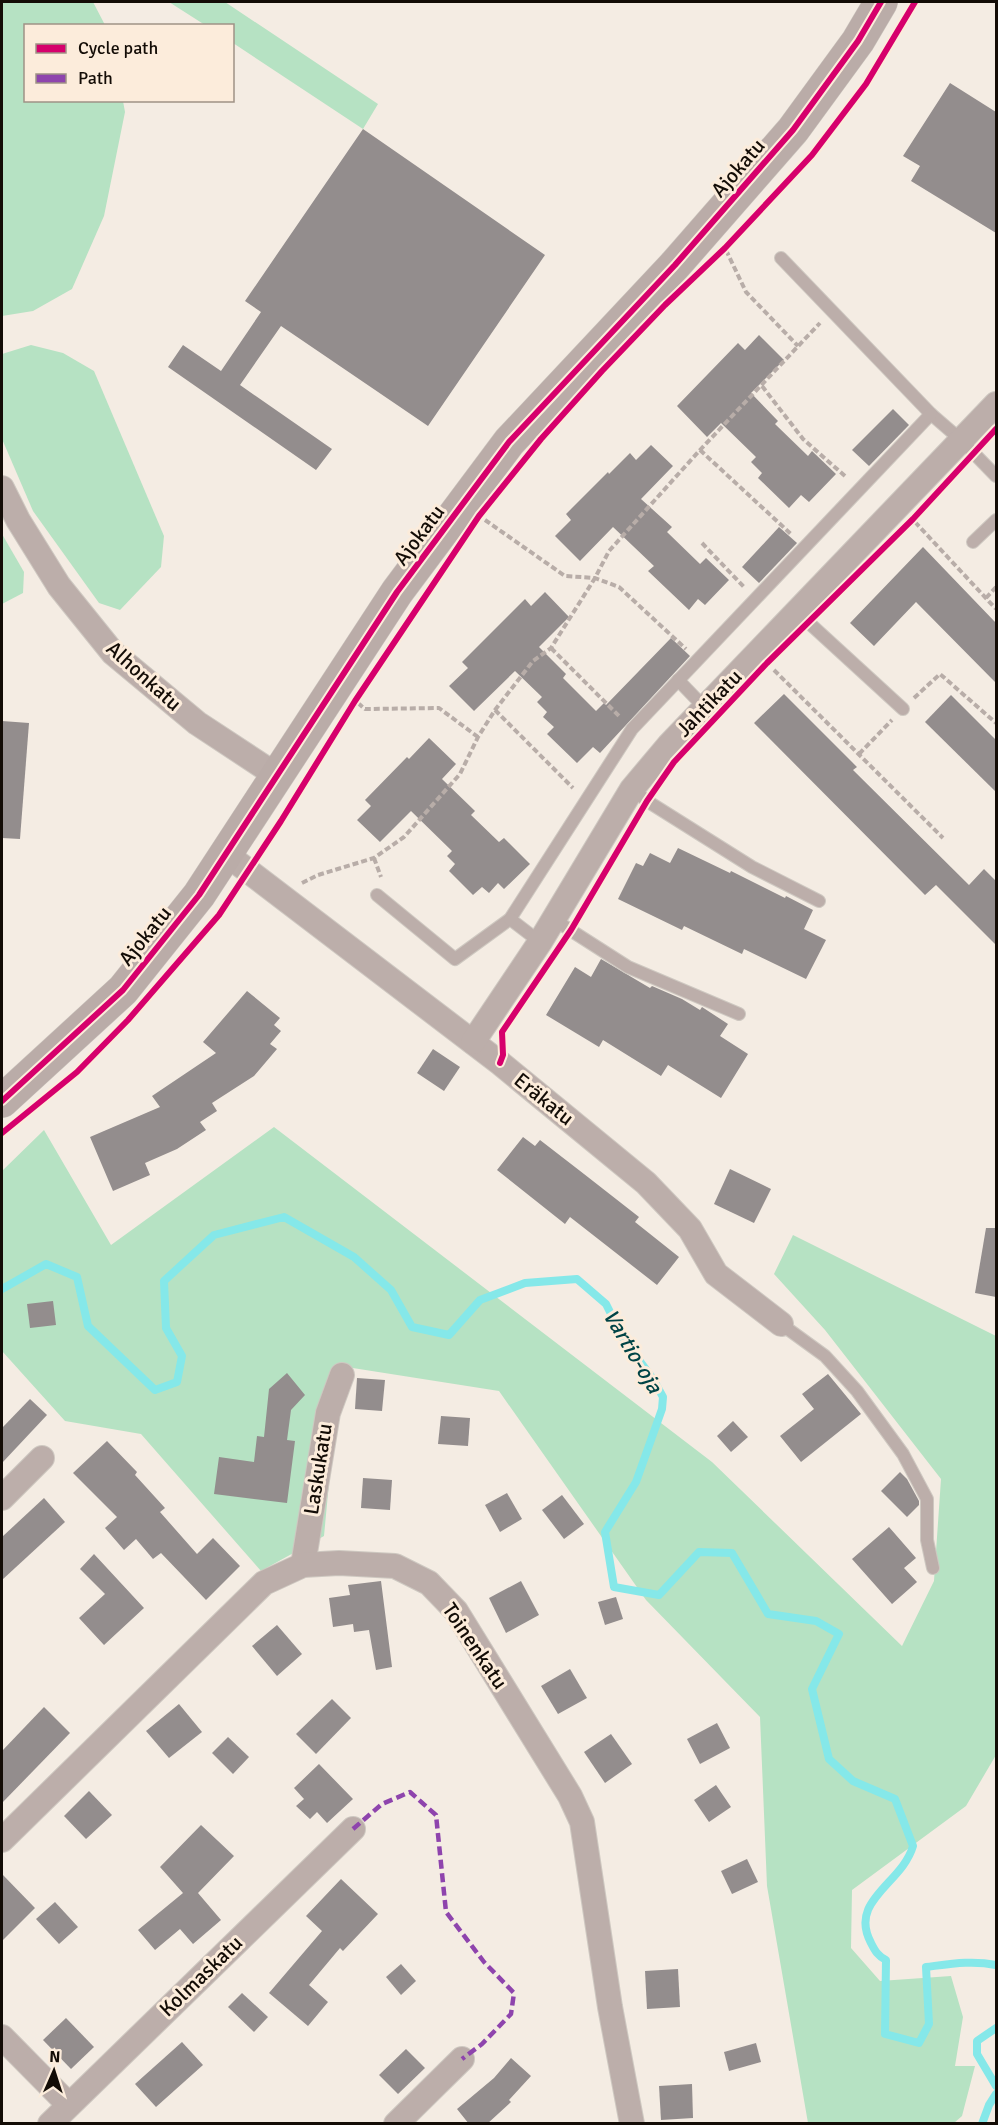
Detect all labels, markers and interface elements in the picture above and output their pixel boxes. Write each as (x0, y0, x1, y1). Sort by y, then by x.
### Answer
legend (24, 24, 234, 102)
text: Cycle path (78, 37, 158, 59)
text: Path (78, 67, 113, 89)
street label: Ajokatu (705, 133, 771, 203)
street label: Ajokatu (388, 499, 450, 571)
street label: Alhonkatu (101, 635, 187, 717)
street label: Jahtikatu (670, 664, 748, 742)
street label: Ajokatu (113, 901, 177, 971)
street label: Eräkatu (509, 1067, 579, 1131)
water label: Vartio-oja (597, 1304, 669, 1399)
street label: Laskukatu (298, 1422, 338, 1516)
street label: Toinenkatu (437, 1598, 513, 1694)
street label: Kolmaskatu (154, 1930, 248, 2022)
north arrow (24, 2041, 84, 2101)
text: N (49, 2047, 61, 2067)

